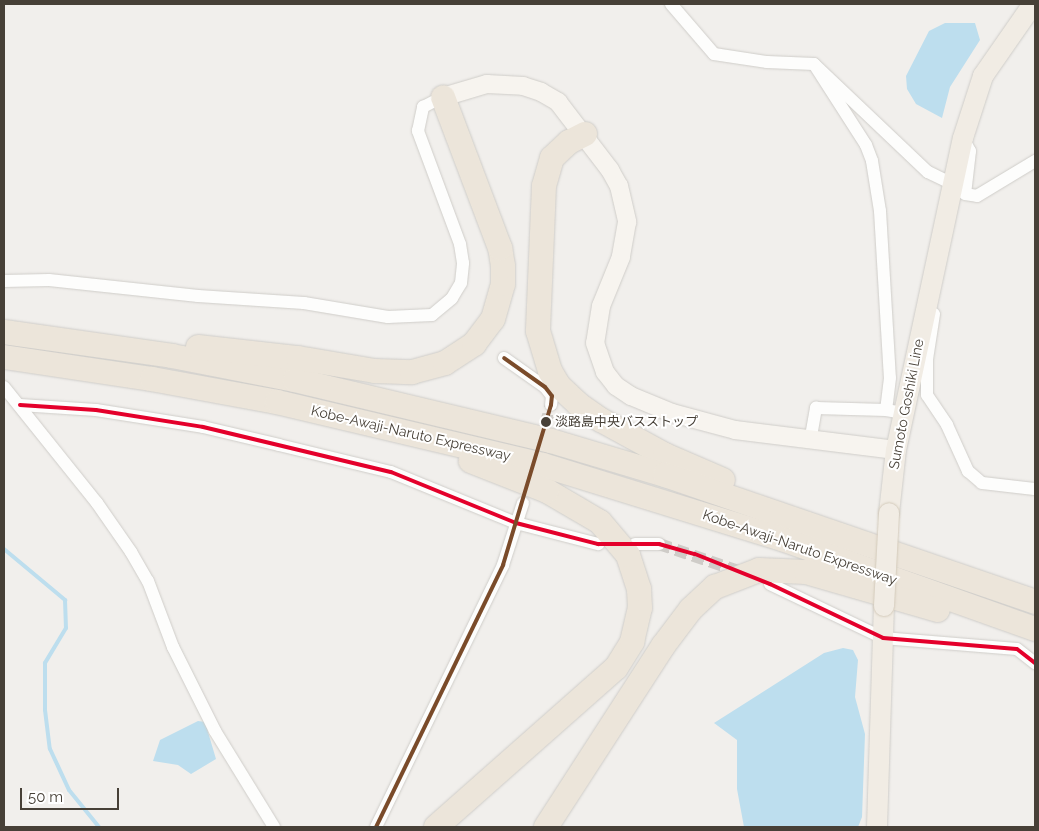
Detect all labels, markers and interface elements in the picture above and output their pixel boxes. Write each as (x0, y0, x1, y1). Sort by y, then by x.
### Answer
street label: Sumoto Goshiki Line (885, 337, 927, 471)
street label: Kobe-Awaji-Naruto Expressway (310, 402, 512, 464)
place label: 淡路島中央バスストップ (555, 414, 698, 430)
marker: 淡路島中央バスストップ (541, 417, 551, 427)
street label: Kobe-Awaji-Naruto Expressway (701, 506, 899, 588)
scale bar (22, 778, 121, 810)
text: 50 m (28, 788, 63, 806)

